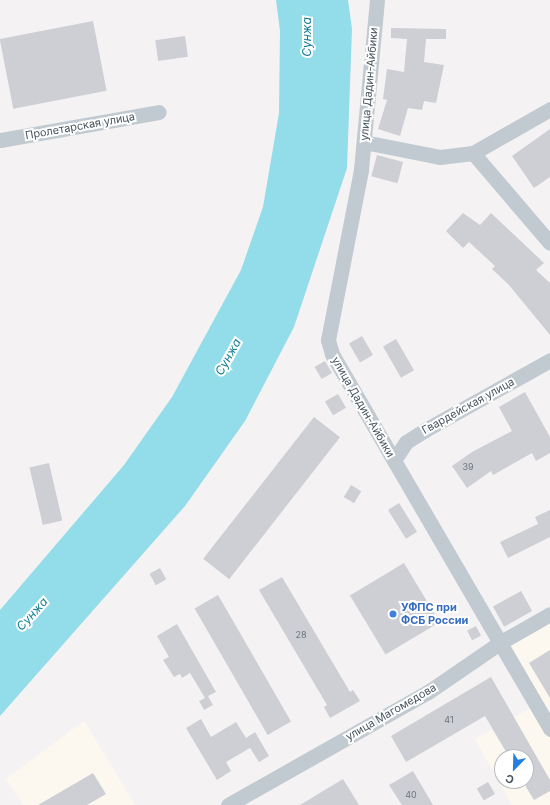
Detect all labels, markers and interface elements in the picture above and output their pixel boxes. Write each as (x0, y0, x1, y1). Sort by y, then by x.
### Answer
water label: Сунжа (300, 17, 314, 57)
street label: улица Дадин-Айбики (357, 27, 381, 141)
street label: Пролетарская улица (24, 110, 136, 142)
water label: Сунжа (212, 336, 244, 378)
street label: улица Дадин-Айбики (329, 354, 397, 460)
street label: Гвардейская улица (420, 375, 516, 437)
house number: 39 (462, 462, 474, 472)
water label: Сунжа (13, 594, 51, 634)
place label: УФПС при ФСБ России (401, 601, 468, 627)
marker: УФПС при ФСБ России (388, 609, 398, 619)
house number: 28 (295, 630, 307, 640)
street label: улица Магомедова (343, 681, 439, 743)
house number: 41 (444, 715, 454, 725)
north arrow (494, 749, 534, 789)
text: С (503, 771, 516, 787)
house number: 40 (405, 790, 417, 800)

